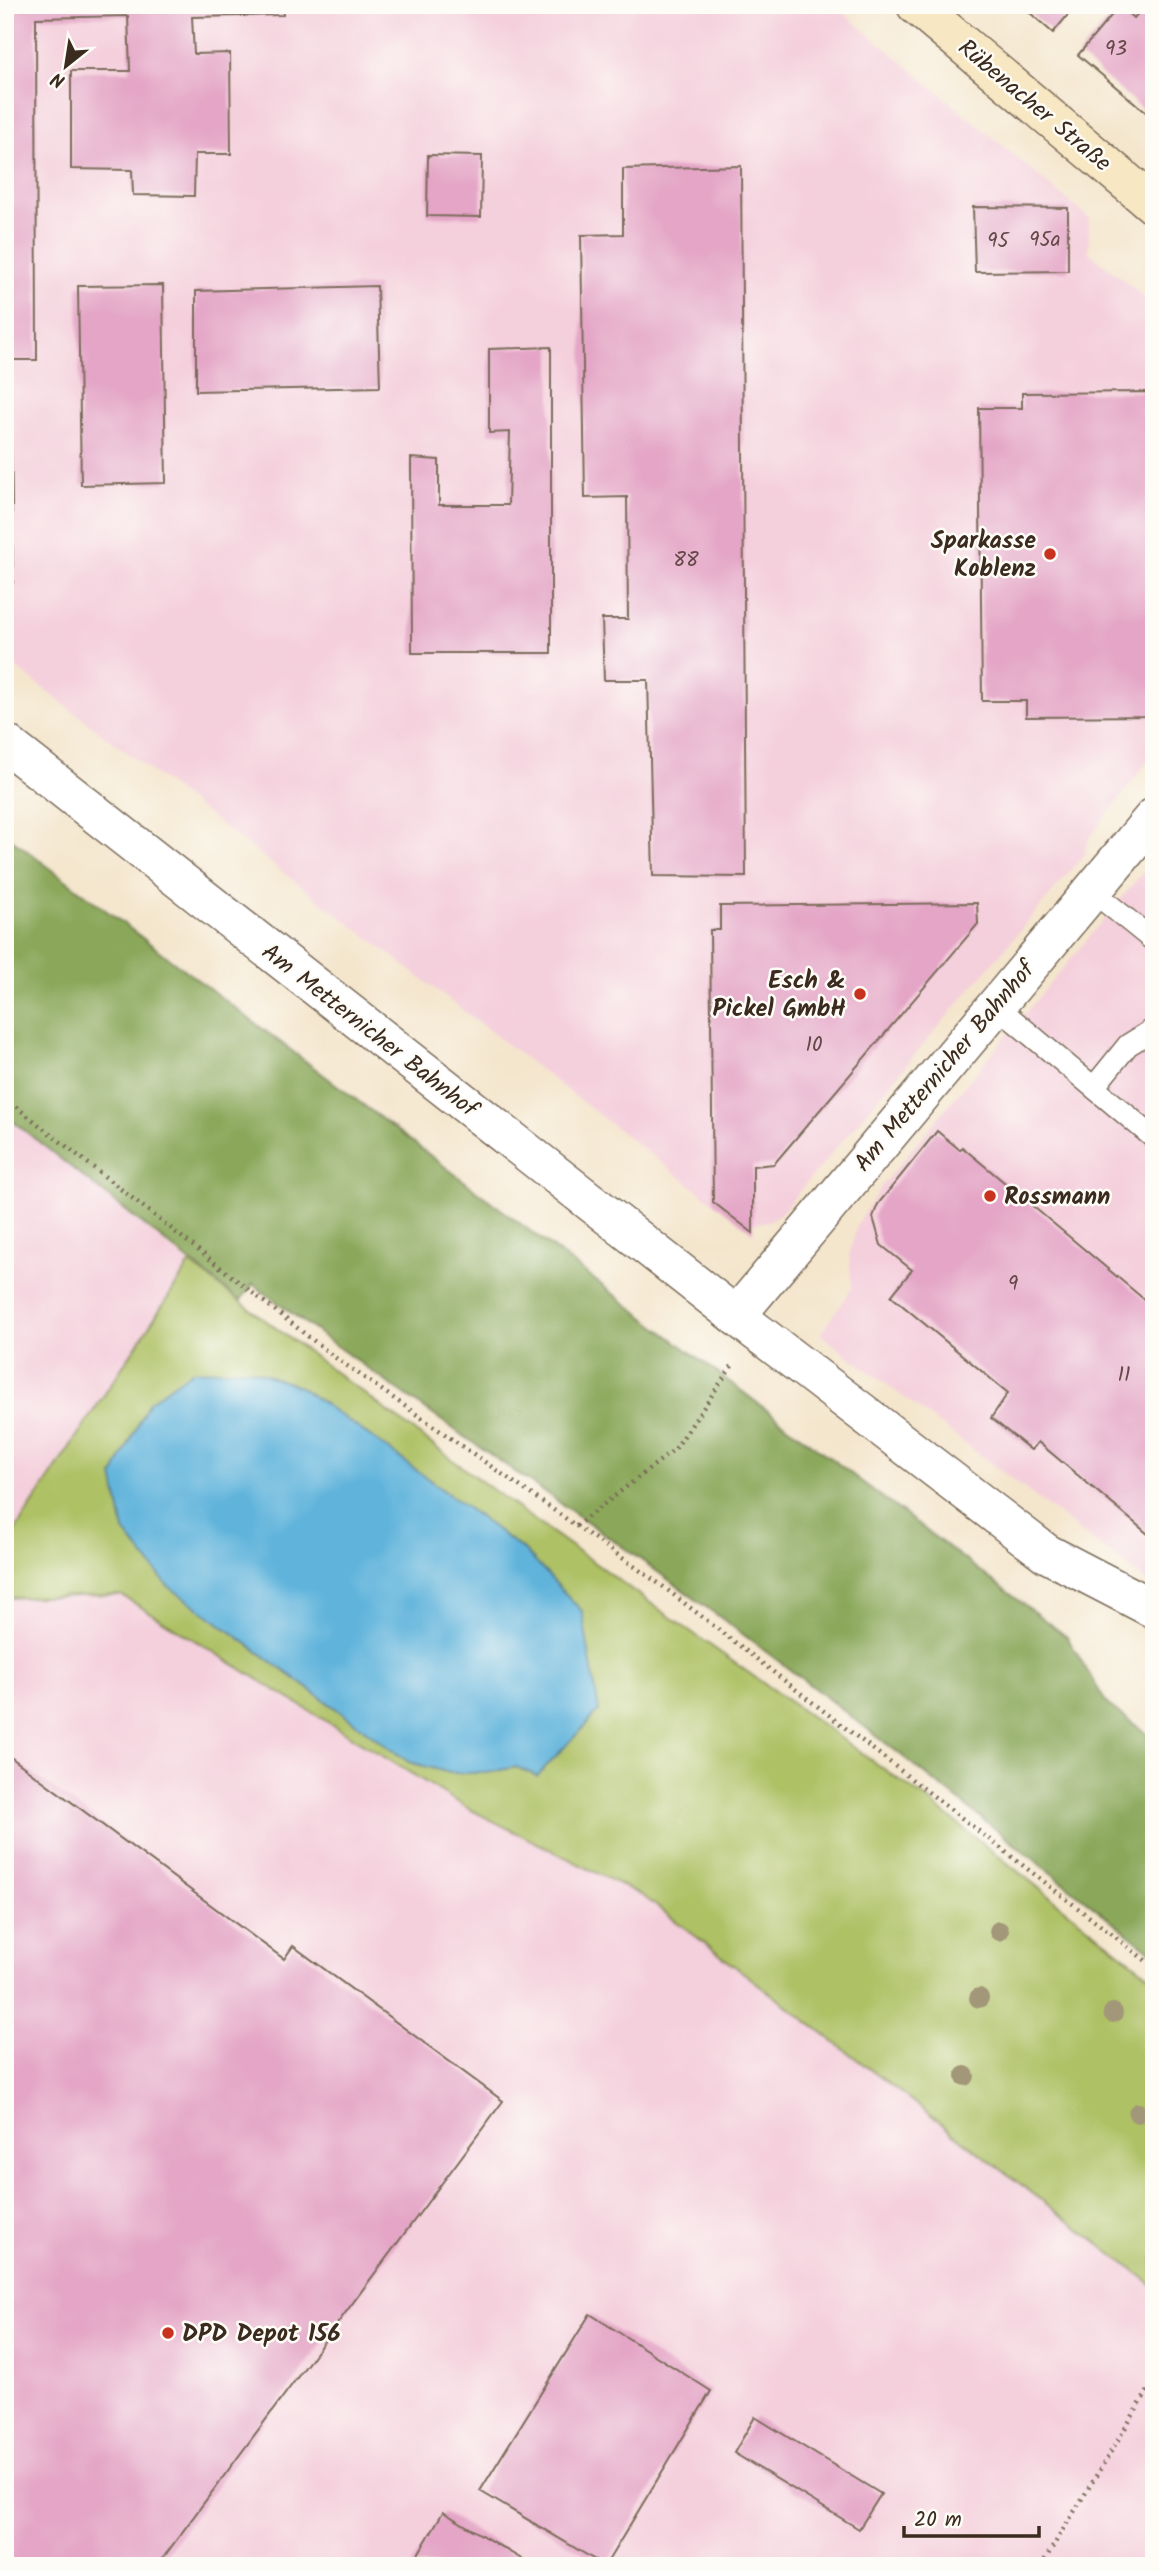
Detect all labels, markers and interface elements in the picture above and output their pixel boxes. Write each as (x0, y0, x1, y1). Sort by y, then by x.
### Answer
street label: Rübenacher Straße (948, 30, 1120, 183)
north arrow (32, 32, 102, 102)
house number: 93 (1105, 33, 1127, 66)
text: N (46, 63, 71, 95)
house number: 95a (1029, 224, 1061, 257)
house number: 95 (987, 225, 1010, 258)
place label: Sparkasse Koblenz (931, 522, 1036, 589)
house number: 88 (673, 544, 699, 577)
marker: Sparkasse Koblenz (1042, 546, 1058, 562)
street label: Am Metternicher Bahnhof (252, 934, 488, 1130)
street label: Am Metternicher Bahnhof (845, 950, 1047, 1181)
place label: Esch & Pickel GmbH (712, 962, 846, 1029)
marker: Esch & Pickel GmbH (852, 986, 868, 1002)
house number: 10 (805, 1029, 823, 1062)
place label: Rossmann (1004, 1178, 1110, 1217)
marker: Rossmann (982, 1188, 998, 1204)
house number: 9 (1008, 1268, 1018, 1301)
house number: 11 (1117, 1359, 1131, 1392)
place label: DPD Depot 156 (182, 2315, 340, 2354)
marker: DPD Depot 156 (160, 2325, 176, 2341)
scale bar (904, 2494, 1038, 2538)
text: 20 m (914, 2504, 962, 2537)

